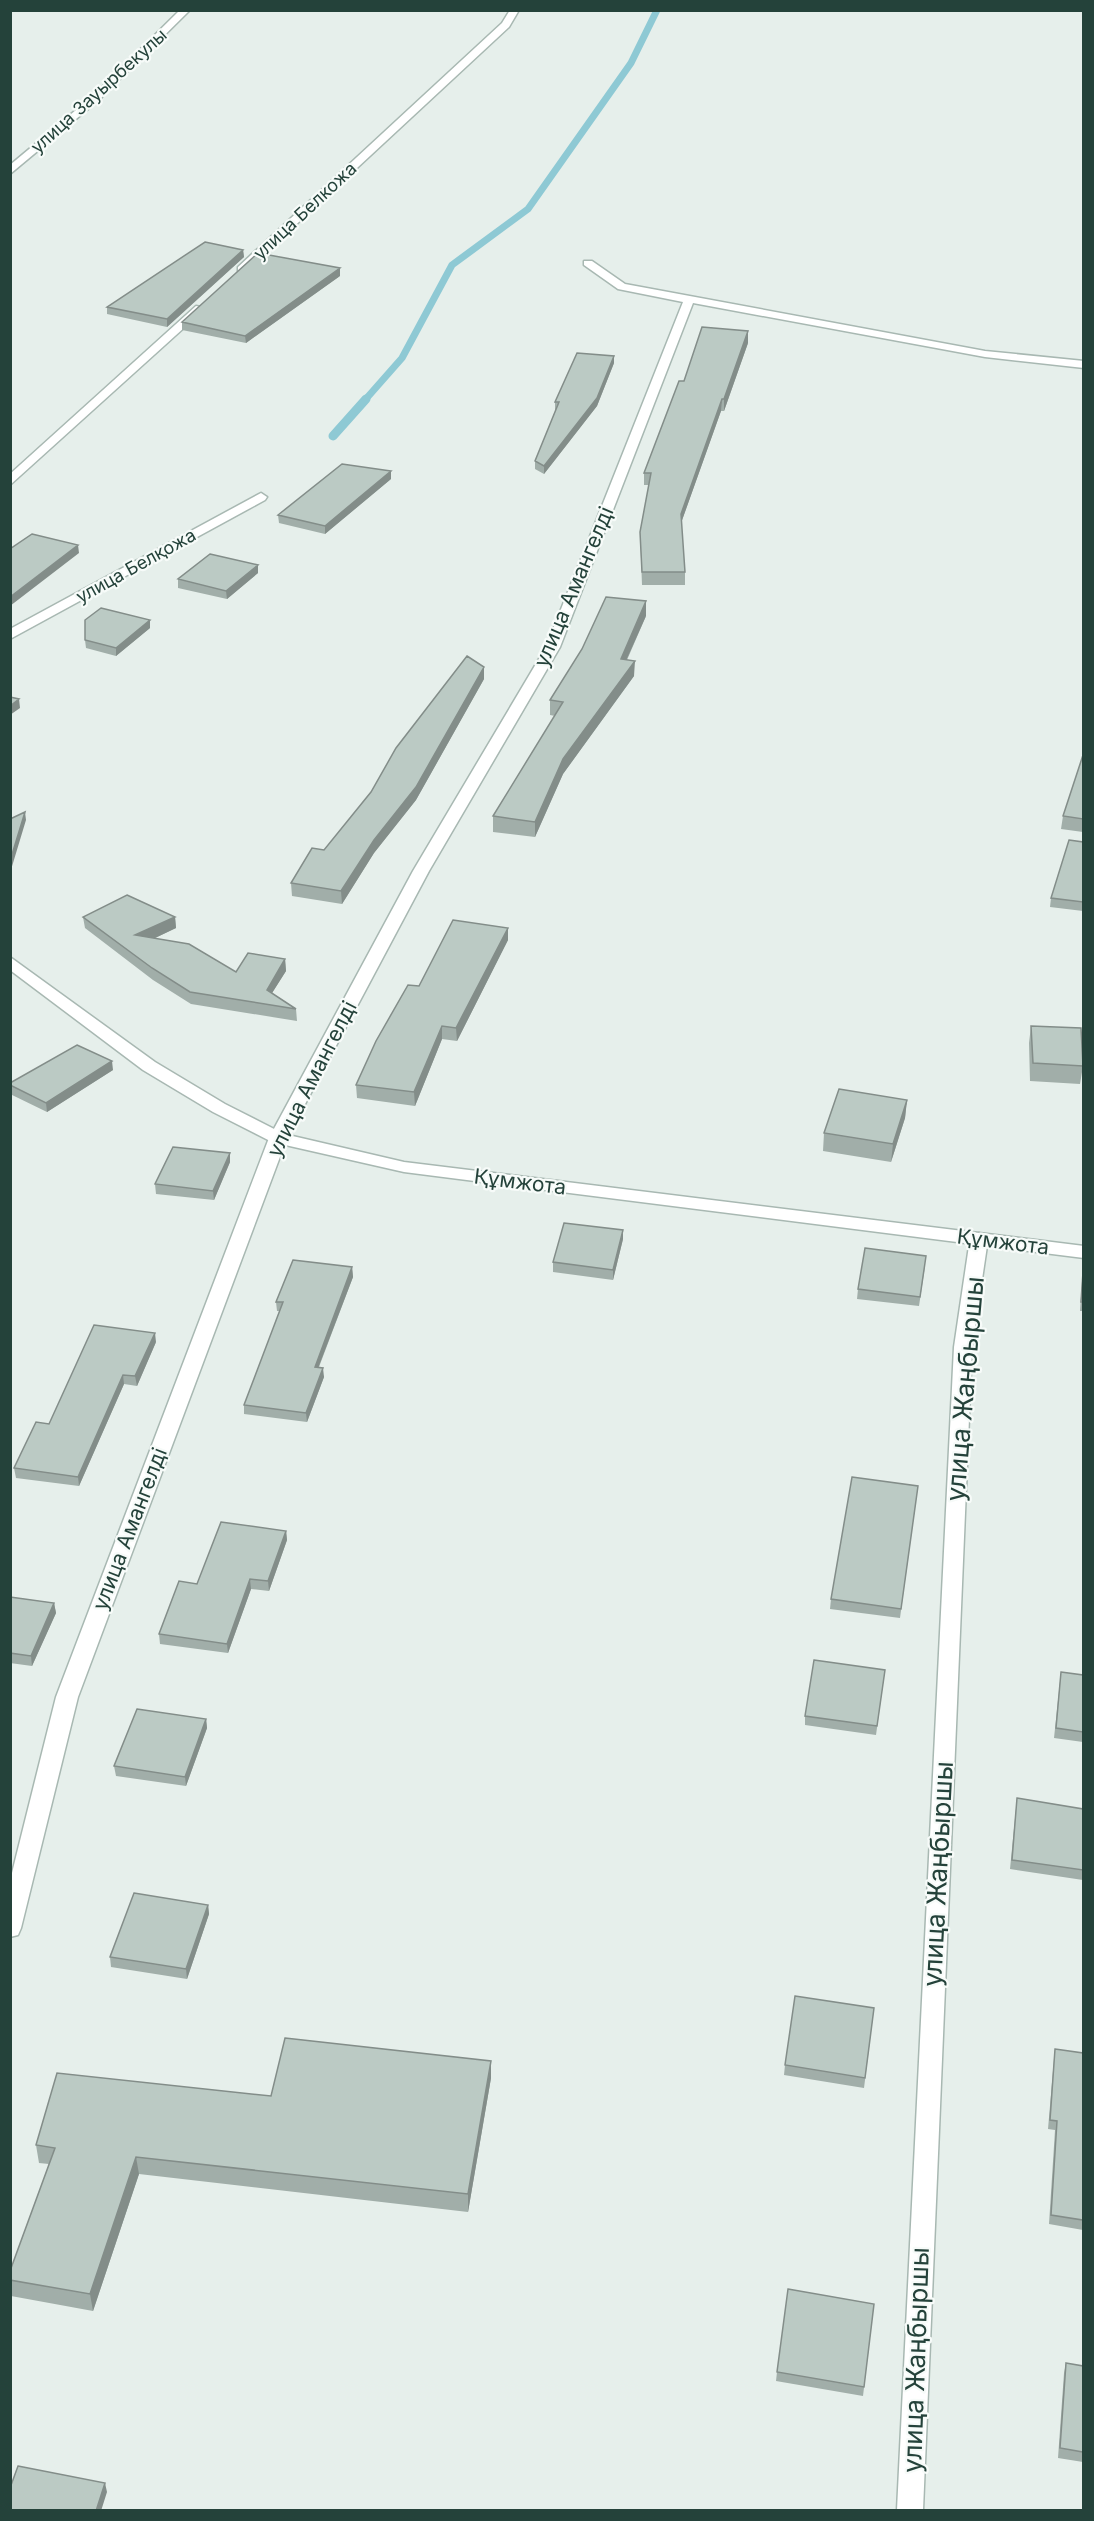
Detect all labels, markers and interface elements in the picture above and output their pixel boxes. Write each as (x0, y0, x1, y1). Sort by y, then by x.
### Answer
street label: улица Зауырбекулы (26, 24, 171, 157)
street label: улица Белкожа (249, 158, 361, 264)
street label: улица Амангелді (528, 503, 619, 671)
street label: улица Белқожа (72, 524, 199, 607)
street label: улица Амангелді (261, 997, 362, 1161)
street label: Құмжота (473, 1163, 568, 1200)
street label: Құмжота (956, 1223, 1051, 1260)
street label: улица Жаңбыршы (939, 1275, 990, 1503)
street label: улица Амангелді (87, 1444, 172, 1614)
street label: улица Жаңбыршы (916, 1760, 959, 1988)
street label: улица Жаңбыршы (896, 2246, 935, 2473)

